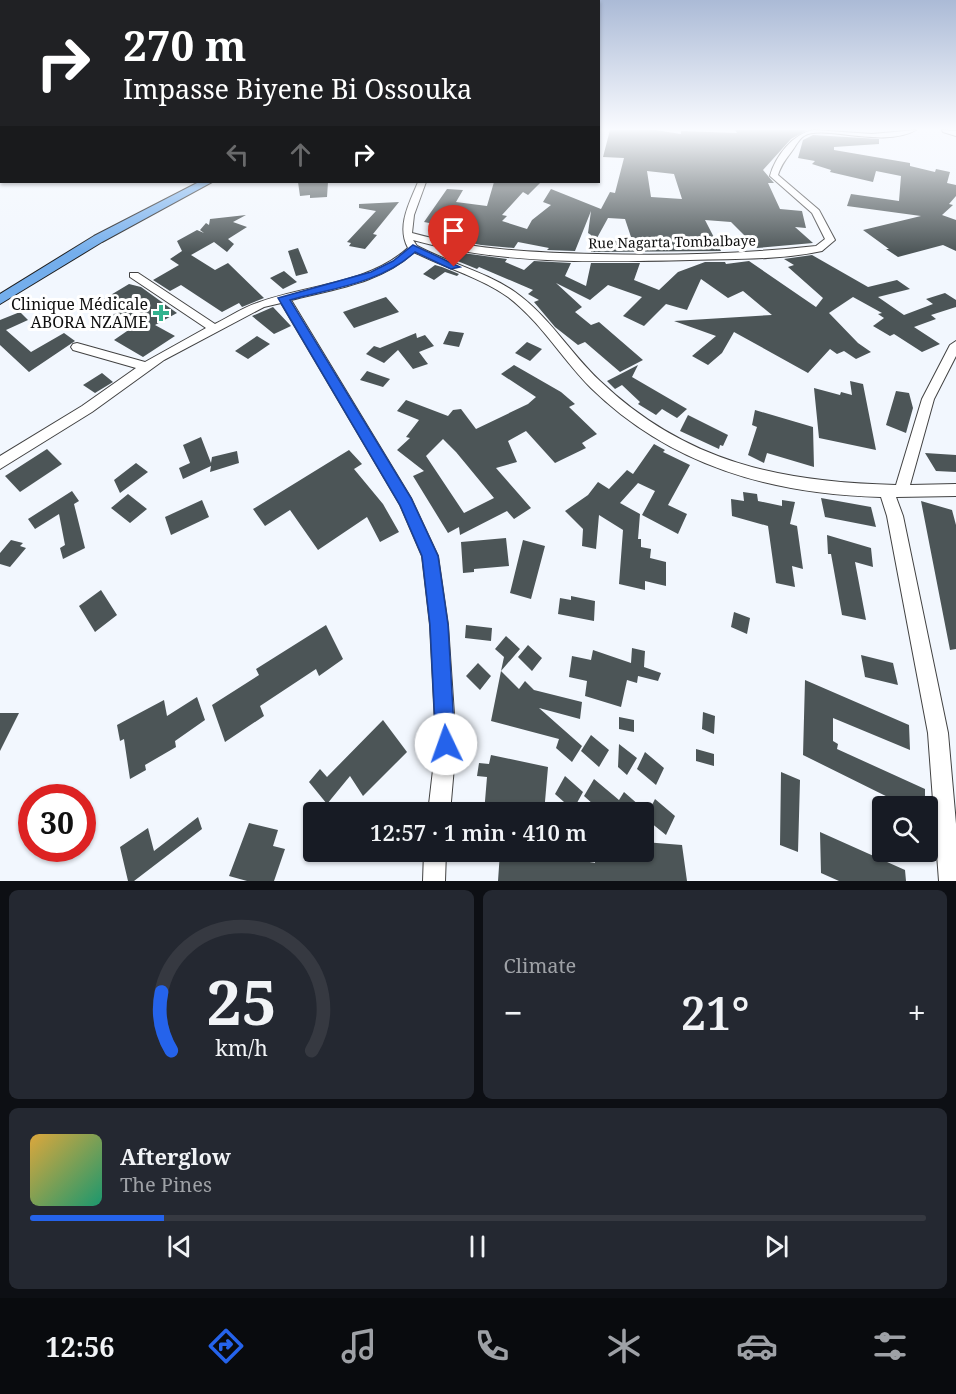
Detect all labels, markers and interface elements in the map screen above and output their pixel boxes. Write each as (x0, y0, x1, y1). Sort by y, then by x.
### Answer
text: 270 m (123, 16, 247, 73)
icon: right (24, 24, 102, 102)
text: Impasse Biyene Bi Ossouka (123, 70, 472, 107)
icon: left (221, 138, 254, 171)
icon: ahead (284, 138, 317, 171)
icon: right (347, 138, 380, 171)
pin (428, 205, 479, 267)
icon: arrive (437, 214, 470, 247)
street label: Rue Nagarta Tombalbaye (588, 231, 756, 252)
place label: Clinique Médicale ABORA NZAME (11, 293, 148, 333)
marker: Clinique Médicale ABORA NZAME (152, 304, 170, 322)
position arrow (414, 712, 478, 776)
speed limit sign: 30 (18, 784, 96, 862)
map controls (872, 796, 938, 862)
button: search (872, 796, 938, 862)
text: 12:57 · 1 min · 410 m (370, 817, 587, 847)
text: Climate (504, 952, 576, 979)
text: 25 (206, 958, 277, 1043)
text: 21° (681, 982, 749, 1043)
text: − (504, 990, 523, 1035)
text: + (908, 990, 926, 1035)
text: km/h (215, 1034, 268, 1063)
text: Afterglow (120, 1141, 231, 1171)
text: The Pines (120, 1171, 212, 1198)
icon: previous (163, 1230, 196, 1263)
icon: pause (461, 1230, 494, 1263)
icon: next (760, 1230, 793, 1263)
icon: directions (205, 1325, 247, 1367)
icon: music (338, 1325, 380, 1367)
icon: phone (471, 1325, 513, 1367)
icon: climate (603, 1325, 645, 1367)
icon: car (736, 1325, 778, 1367)
icon: filters (869, 1325, 911, 1367)
text: 12:56 (45, 1328, 115, 1365)

